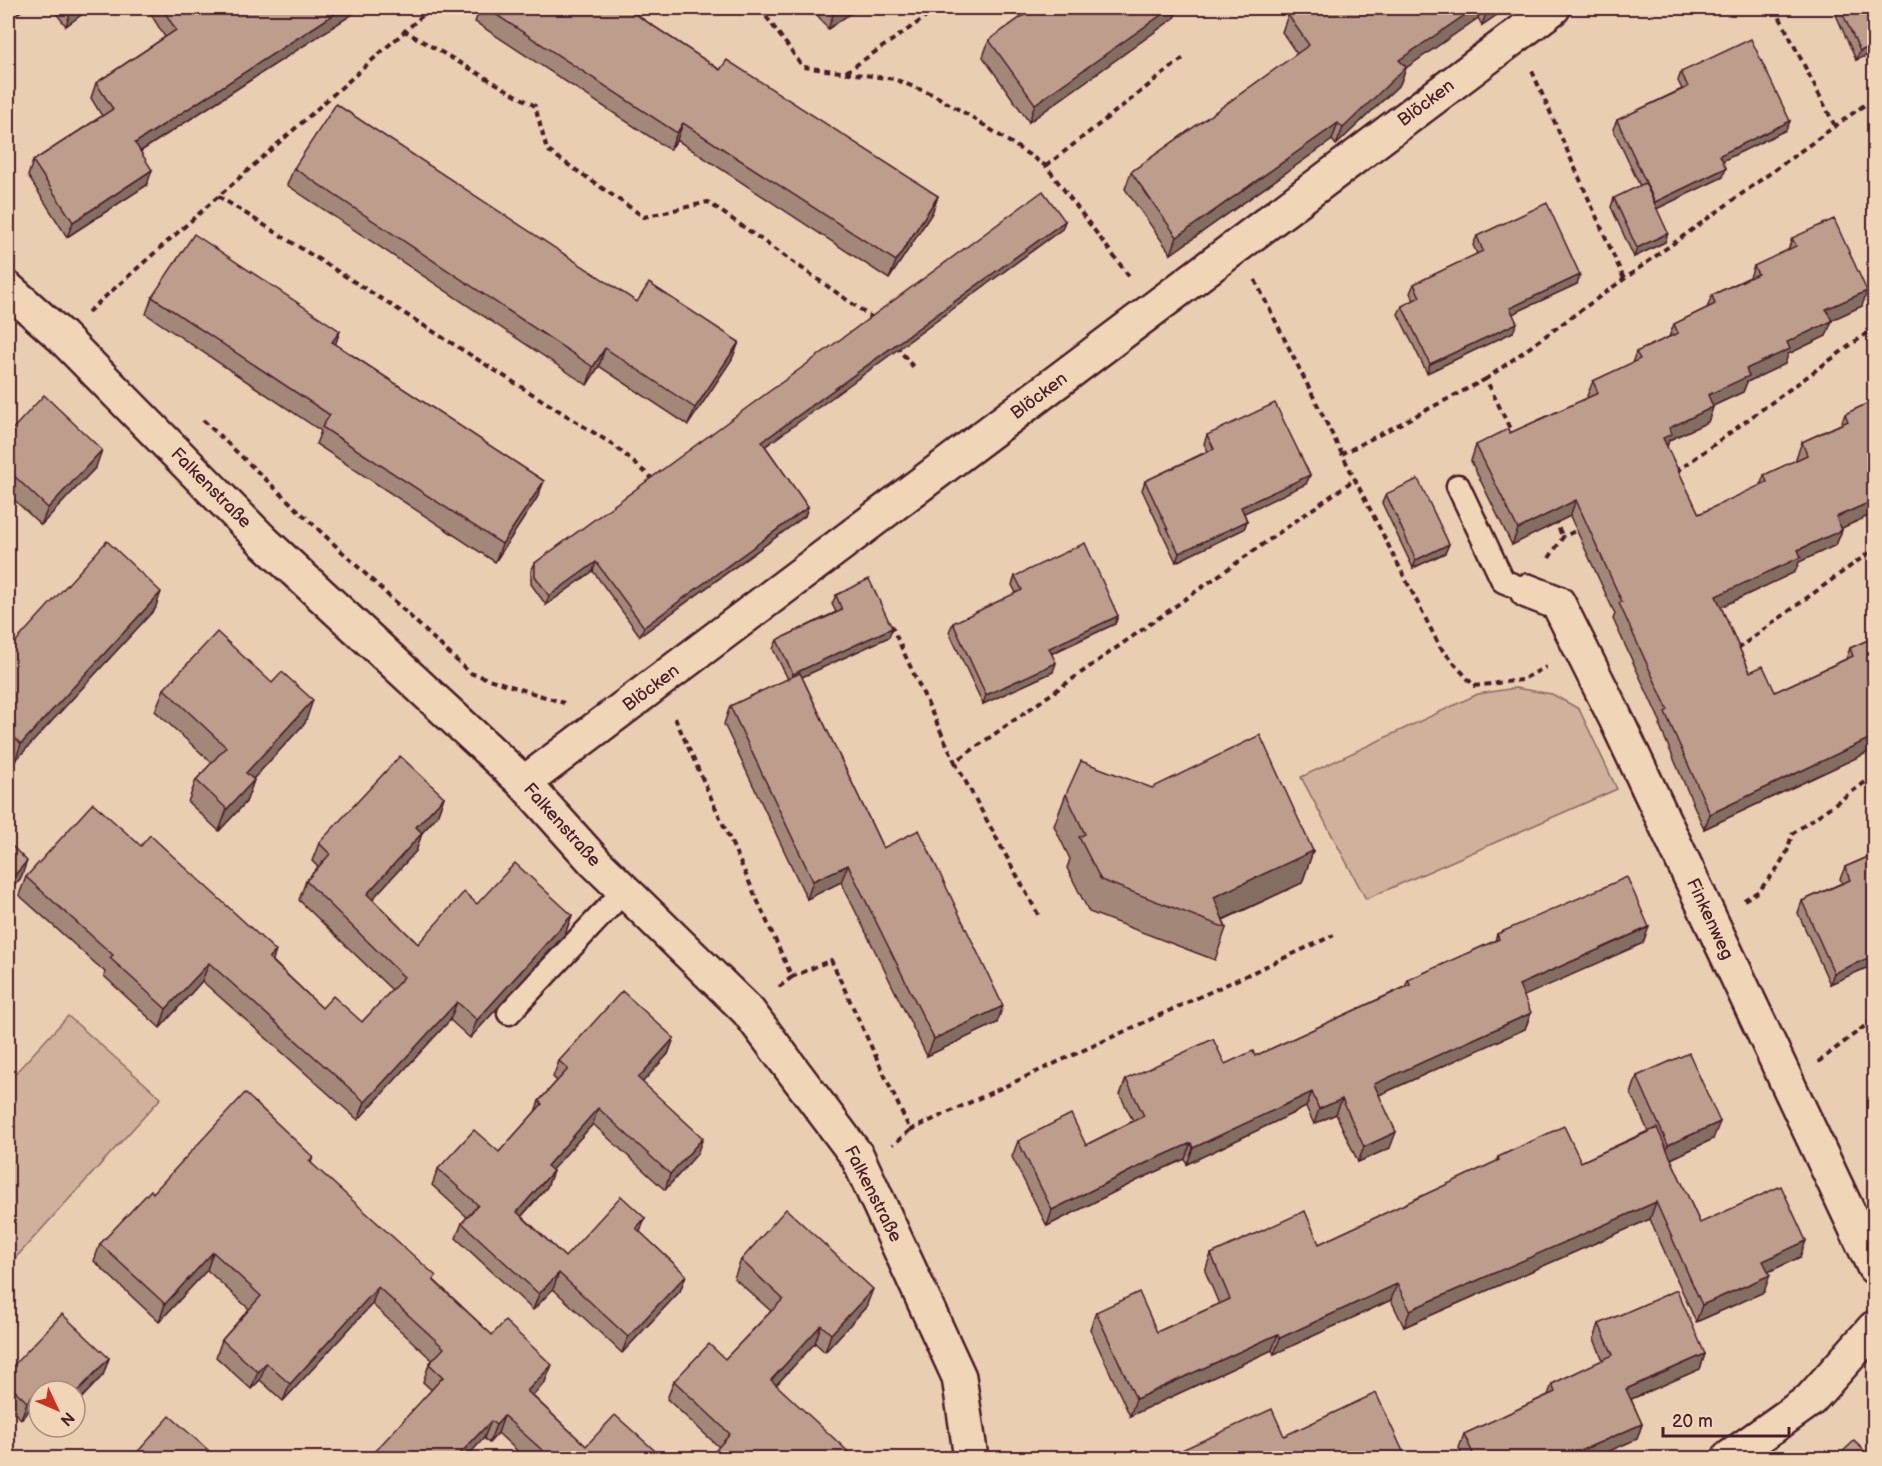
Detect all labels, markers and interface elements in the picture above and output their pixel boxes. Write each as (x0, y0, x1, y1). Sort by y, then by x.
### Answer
street label: Blöcken (1394, 75, 1458, 131)
street label: Blöcken (1007, 368, 1071, 424)
street label: Falkenstraße (166, 443, 256, 533)
street label: Blöcken (619, 660, 683, 716)
street label: Falkenstraße (519, 779, 605, 871)
street label: Finkenweg (1682, 875, 1738, 963)
street label: Falkenstraße (840, 1142, 906, 1246)
north arrow (27, 1379, 87, 1439)
scale bar (1663, 1400, 1789, 1438)
text: N (56, 1407, 78, 1429)
text: 20 m (1672, 1411, 1713, 1432)

